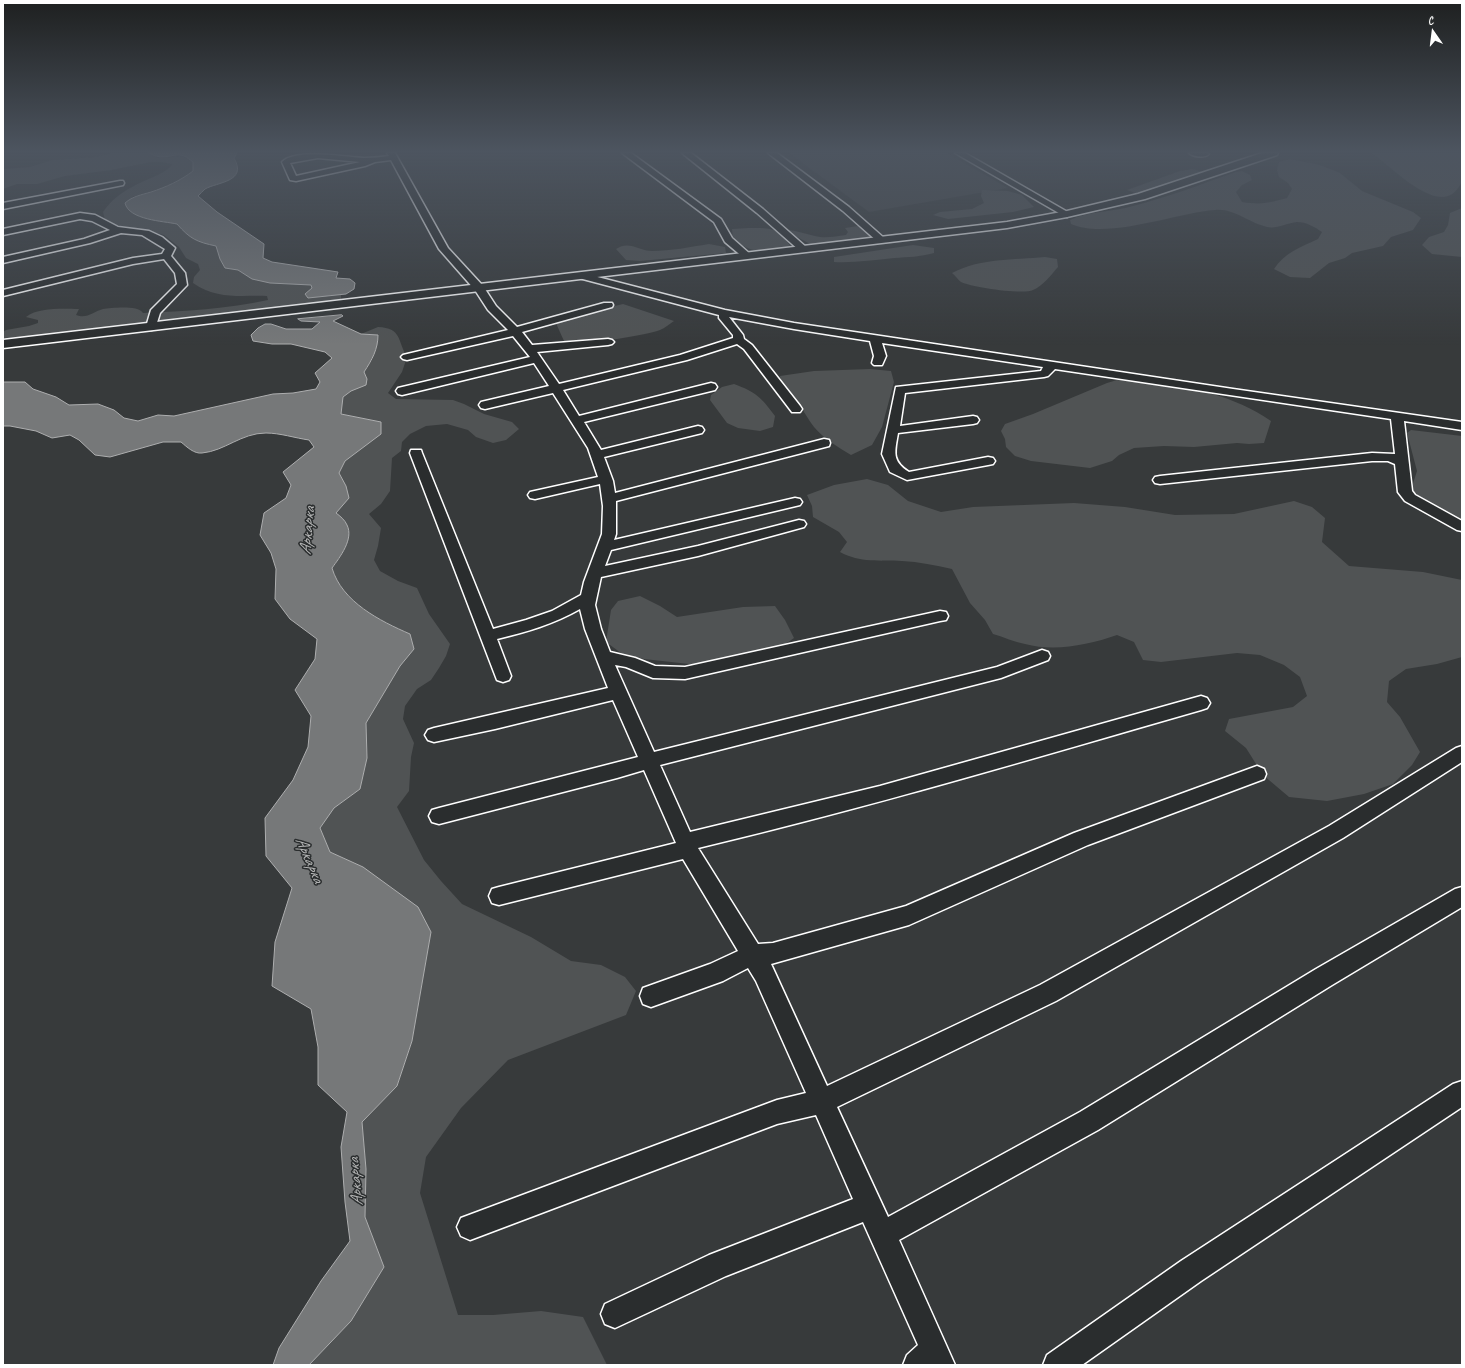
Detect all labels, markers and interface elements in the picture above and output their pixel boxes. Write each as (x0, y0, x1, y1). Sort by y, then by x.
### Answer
north arrow (1413, 12, 1453, 52)
text: С (1426, 13, 1434, 28)
water label: Аркарка (296, 506, 320, 556)
water label: Аркарка (290, 834, 328, 886)
water label: Аркарка (344, 1157, 368, 1207)

